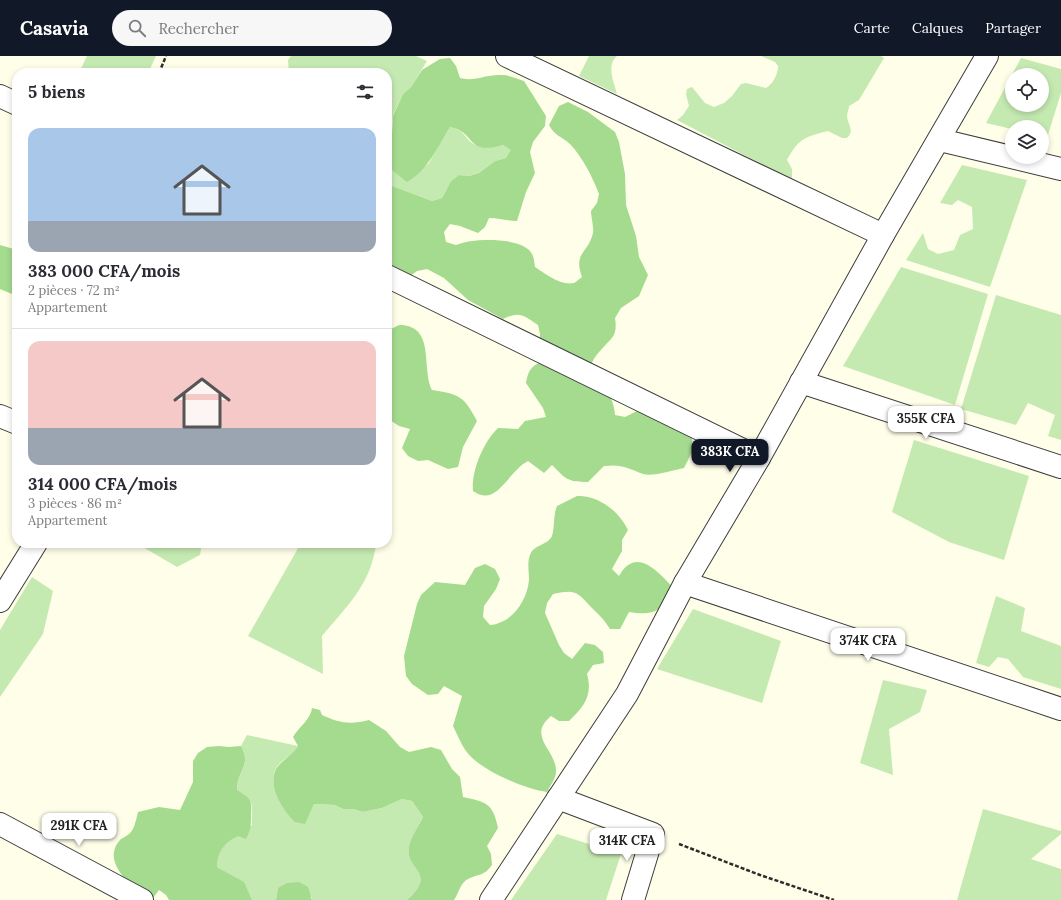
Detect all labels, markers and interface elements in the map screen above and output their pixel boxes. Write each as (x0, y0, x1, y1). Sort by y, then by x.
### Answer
search box (112, 10, 392, 46)
text: Casavia (20, 16, 88, 40)
icon: search (126, 17, 148, 39)
text: Rechercher (158, 19, 239, 38)
text: Carte (854, 19, 890, 37)
text: Calques (912, 19, 963, 37)
text: Partager (985, 19, 1041, 37)
map controls (1005, 68, 1049, 164)
button: locate (1005, 68, 1049, 112)
text: 5 biens (28, 81, 85, 103)
icon: filters (354, 81, 376, 103)
button: layers (1005, 120, 1049, 164)
icon: home (166, 154, 238, 226)
text: 383 000 CFA/mois (28, 260, 180, 282)
text: 2 pièces · 72 m² (28, 282, 120, 299)
text: Appartement (28, 299, 108, 316)
icon: home (166, 367, 238, 439)
pin: 355K CFA (885, 406, 967, 440)
text: 355K CFA (897, 410, 955, 427)
pin: 383K CFA (689, 439, 771, 473)
text: 383K CFA (700, 443, 760, 460)
text: 314 000 CFA/mois (28, 473, 177, 495)
text: 3 pièces · 86 m² (28, 495, 122, 512)
text: Appartement (28, 512, 108, 529)
pin: 374K CFA (827, 628, 909, 662)
text: 374K CFA (839, 632, 897, 649)
pin: 291K CFA (38, 813, 120, 847)
text: 291K CFA (51, 817, 107, 834)
pin: 314K CFA (586, 828, 668, 862)
text: 314K CFA (599, 832, 655, 849)

